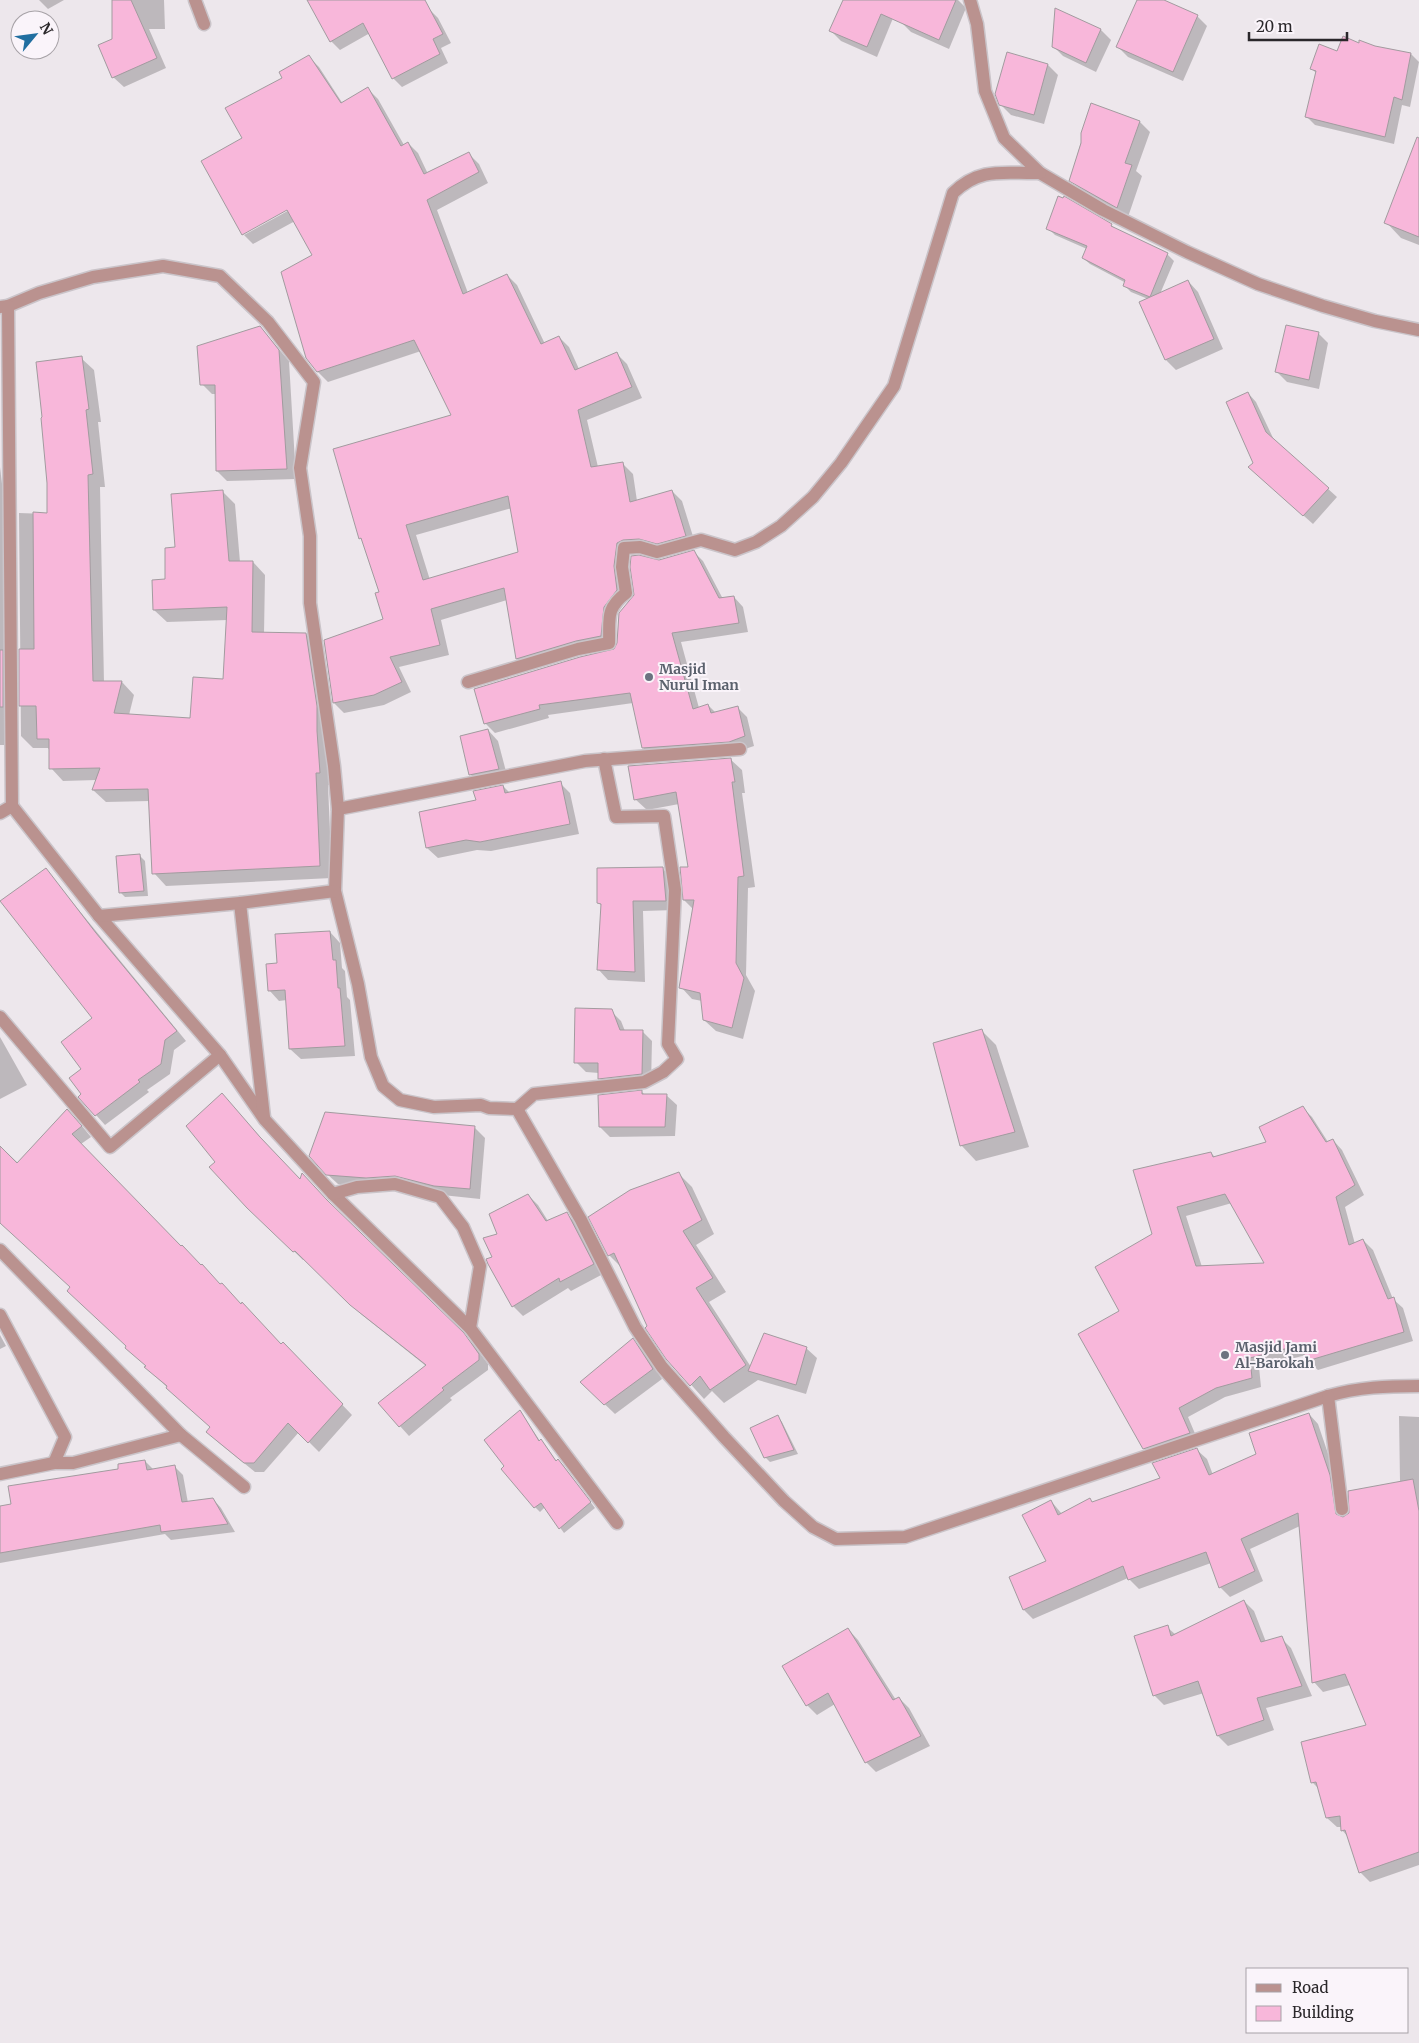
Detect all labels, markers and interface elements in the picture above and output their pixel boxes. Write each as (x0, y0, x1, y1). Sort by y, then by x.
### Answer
north arrow (10, 10, 60, 60)
scale bar (1249, 10, 1346, 42)
text: 20 m (1256, 17, 1293, 36)
text: N (36, 19, 57, 38)
place label: Masjid Nurul Iman (659, 660, 739, 694)
marker: Masjid Nurul Iman (643, 671, 655, 683)
place label: Masjid Jami Al-Barokah (1234, 1338, 1317, 1372)
marker: Masjid Jami Al-Barokah (1219, 1349, 1231, 1361)
legend (1246, 1968, 1409, 2033)
text: Road (1292, 1978, 1328, 1997)
text: Building (1292, 2003, 1354, 2022)

